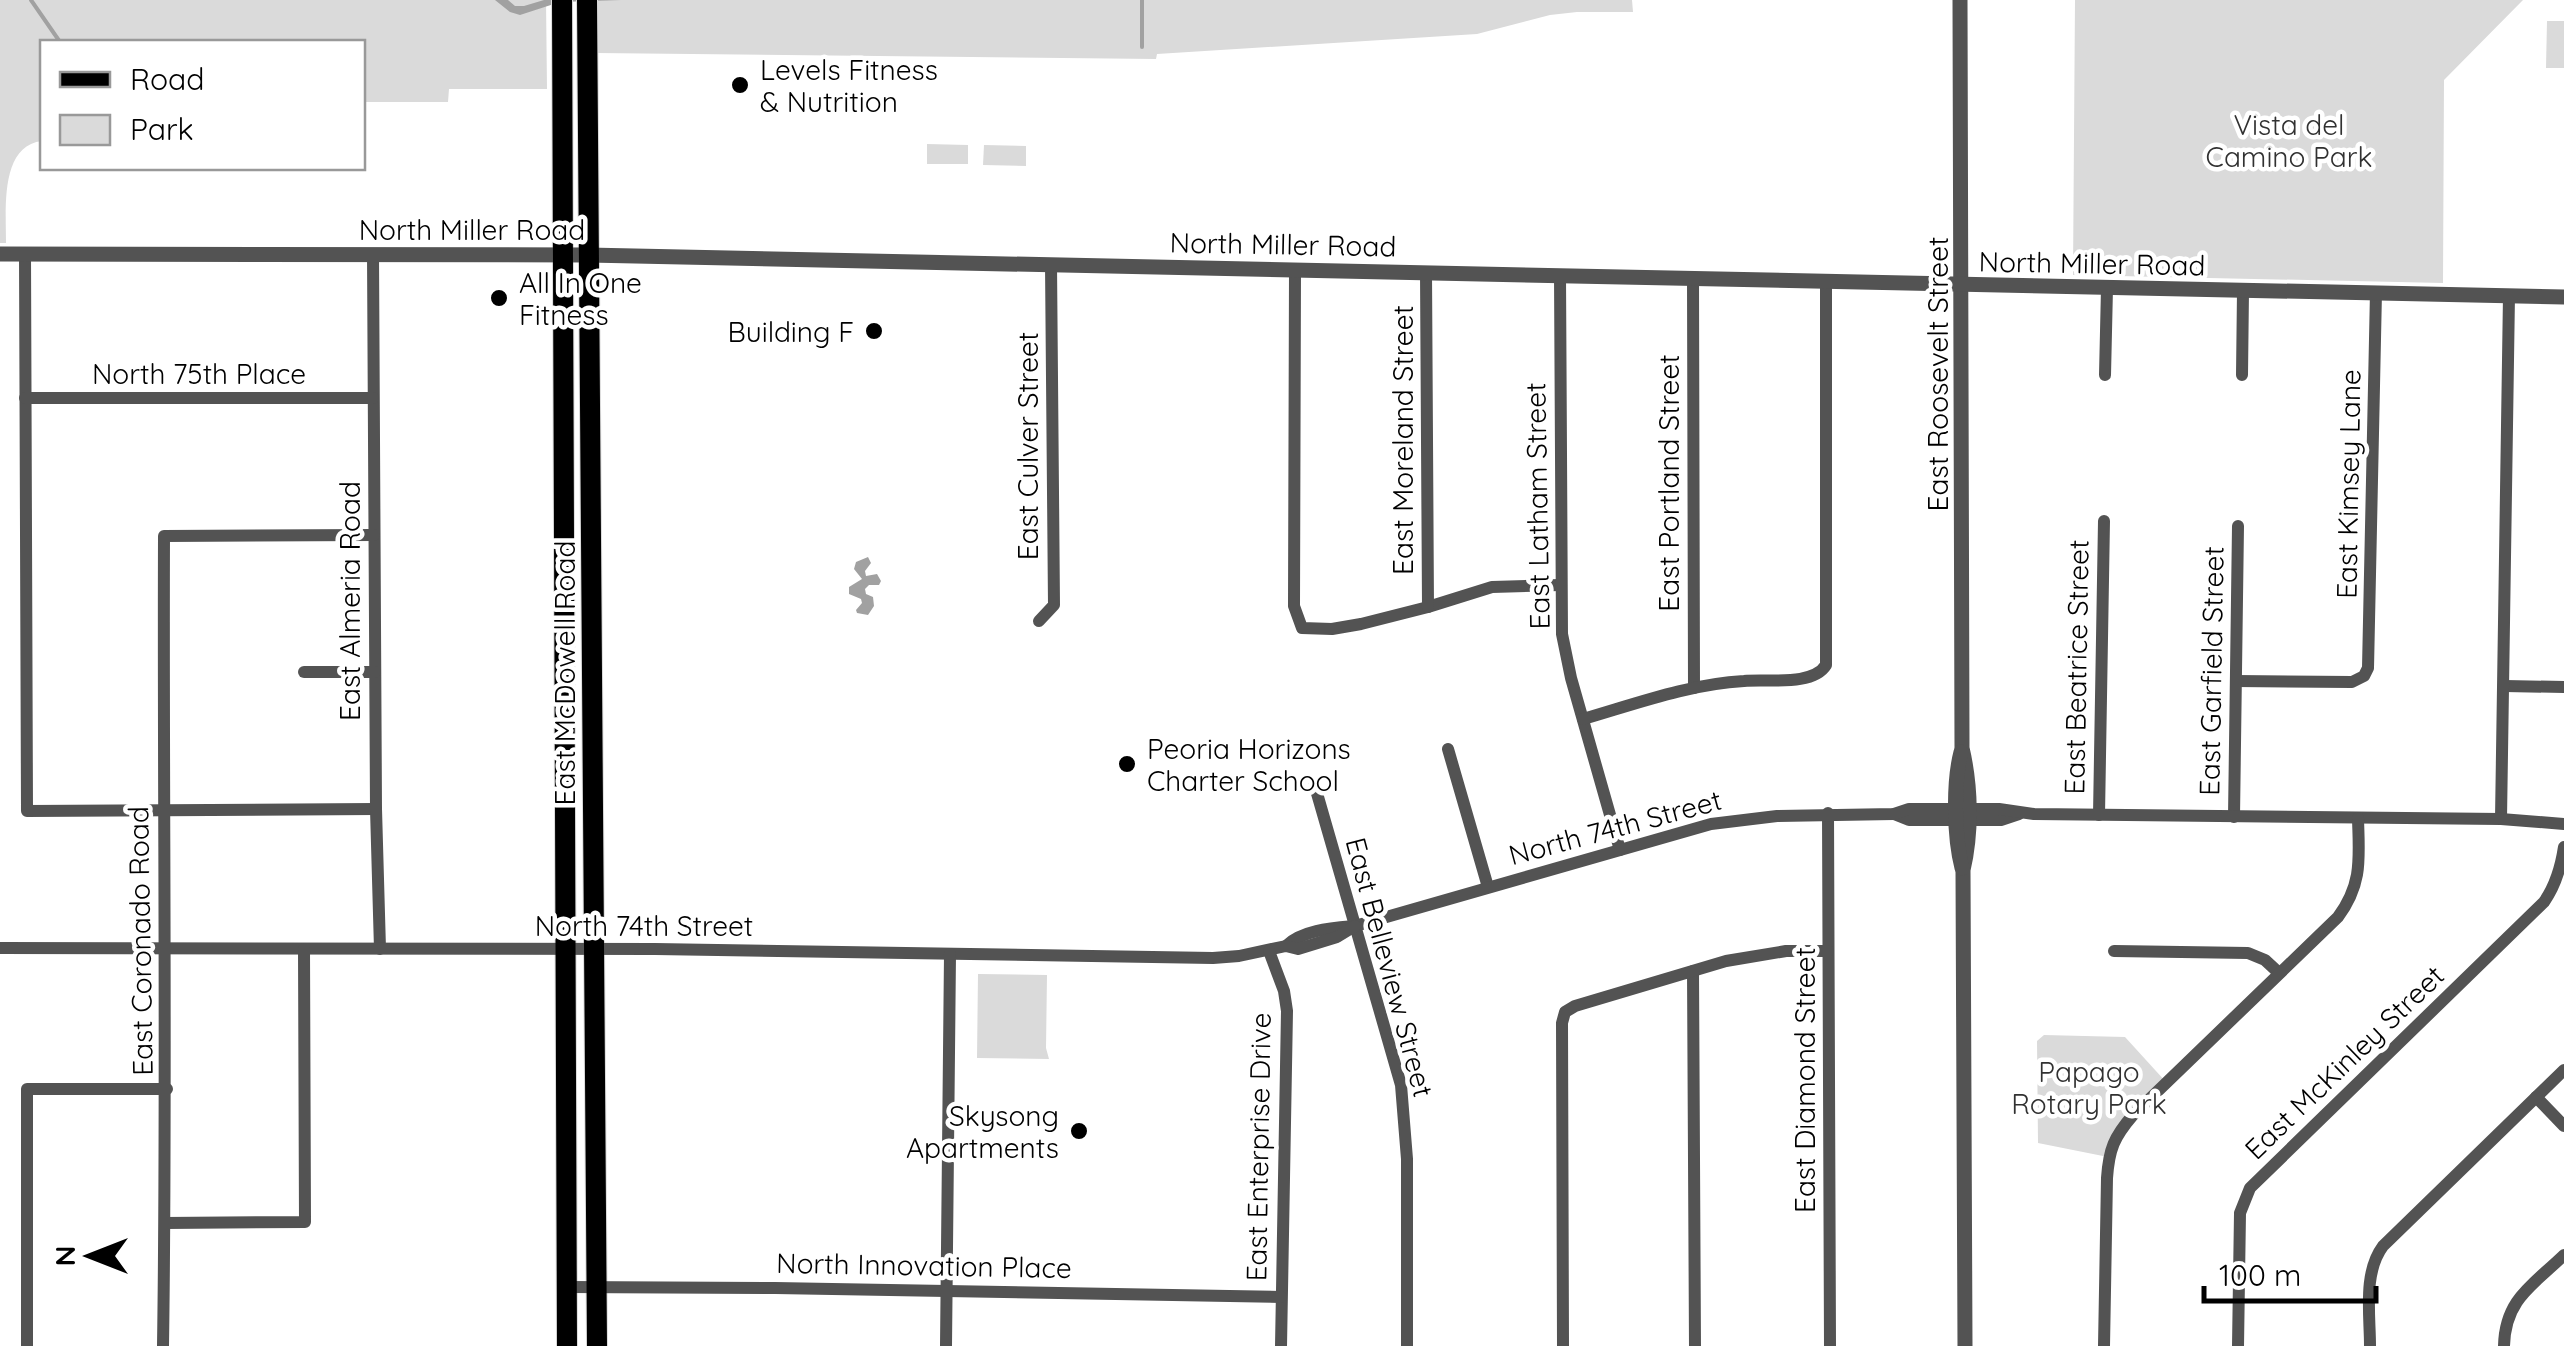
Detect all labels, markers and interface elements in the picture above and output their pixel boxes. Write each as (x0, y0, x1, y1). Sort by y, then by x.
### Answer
legend (40, 40, 365, 170)
place label: Levels Fitness & Nutrition (760, 52, 938, 119)
text: Road (130, 60, 204, 98)
marker: Levels Fitness & Nutrition (729, 74, 751, 96)
park label: Vista del Camino Park (2206, 107, 2372, 174)
text: Park (130, 110, 194, 148)
street label: North Miller Road (359, 212, 585, 247)
street label: North Miller Road (1169, 225, 1397, 263)
street label: East Roosevelt Street (1920, 237, 1955, 511)
street label: North Miller Road (1978, 244, 2206, 282)
place label: All In One Fitness (519, 265, 642, 332)
marker: All In One Fitness (488, 287, 510, 309)
street label: East Moreland Street (1385, 305, 1420, 575)
place label: Building F (728, 314, 854, 349)
marker: Building F (863, 320, 885, 342)
street label: East Culver Street (1010, 332, 1045, 560)
street label: East Portland Street (1651, 354, 1686, 612)
street label: North 75th Place (92, 356, 306, 391)
street label: East Kimsey Lane (2328, 369, 2368, 599)
street label: East Latham Street (1517, 382, 1557, 630)
street label: East Almeria Road (332, 481, 367, 721)
street label: East Beatrice Street (2056, 539, 2096, 795)
street label: East McDowell Road (547, 541, 582, 805)
street label: East Garfield Street (2191, 546, 2231, 796)
place label: Peoria Horizons Charter School (1147, 731, 1351, 798)
marker: Peoria Horizons Charter School (1116, 753, 1138, 775)
street label: North 74th Street (1505, 782, 1725, 872)
street label: East Coronado Road (120, 806, 160, 1076)
street label: East Belleview Street (1339, 833, 1441, 1101)
street label: North 74th Street (535, 908, 753, 943)
street label: East Diamond Street (1787, 947, 1822, 1213)
street label: East McKinley Street (2237, 958, 2451, 1166)
street label: East Enterprise Drive (1238, 1012, 1278, 1282)
park label: Papago Rotary Park (2011, 1054, 2167, 1121)
place label: Skysong Apartments (906, 1098, 1059, 1165)
marker: Skysong Apartments (1068, 1120, 1090, 1142)
north arrow (40, 1206, 140, 1306)
scale bar (2204, 1241, 2376, 1303)
street label: North Innovation Place (776, 1245, 1072, 1285)
text: N (47, 1246, 82, 1266)
text: 100 m (2219, 1256, 2301, 1294)

